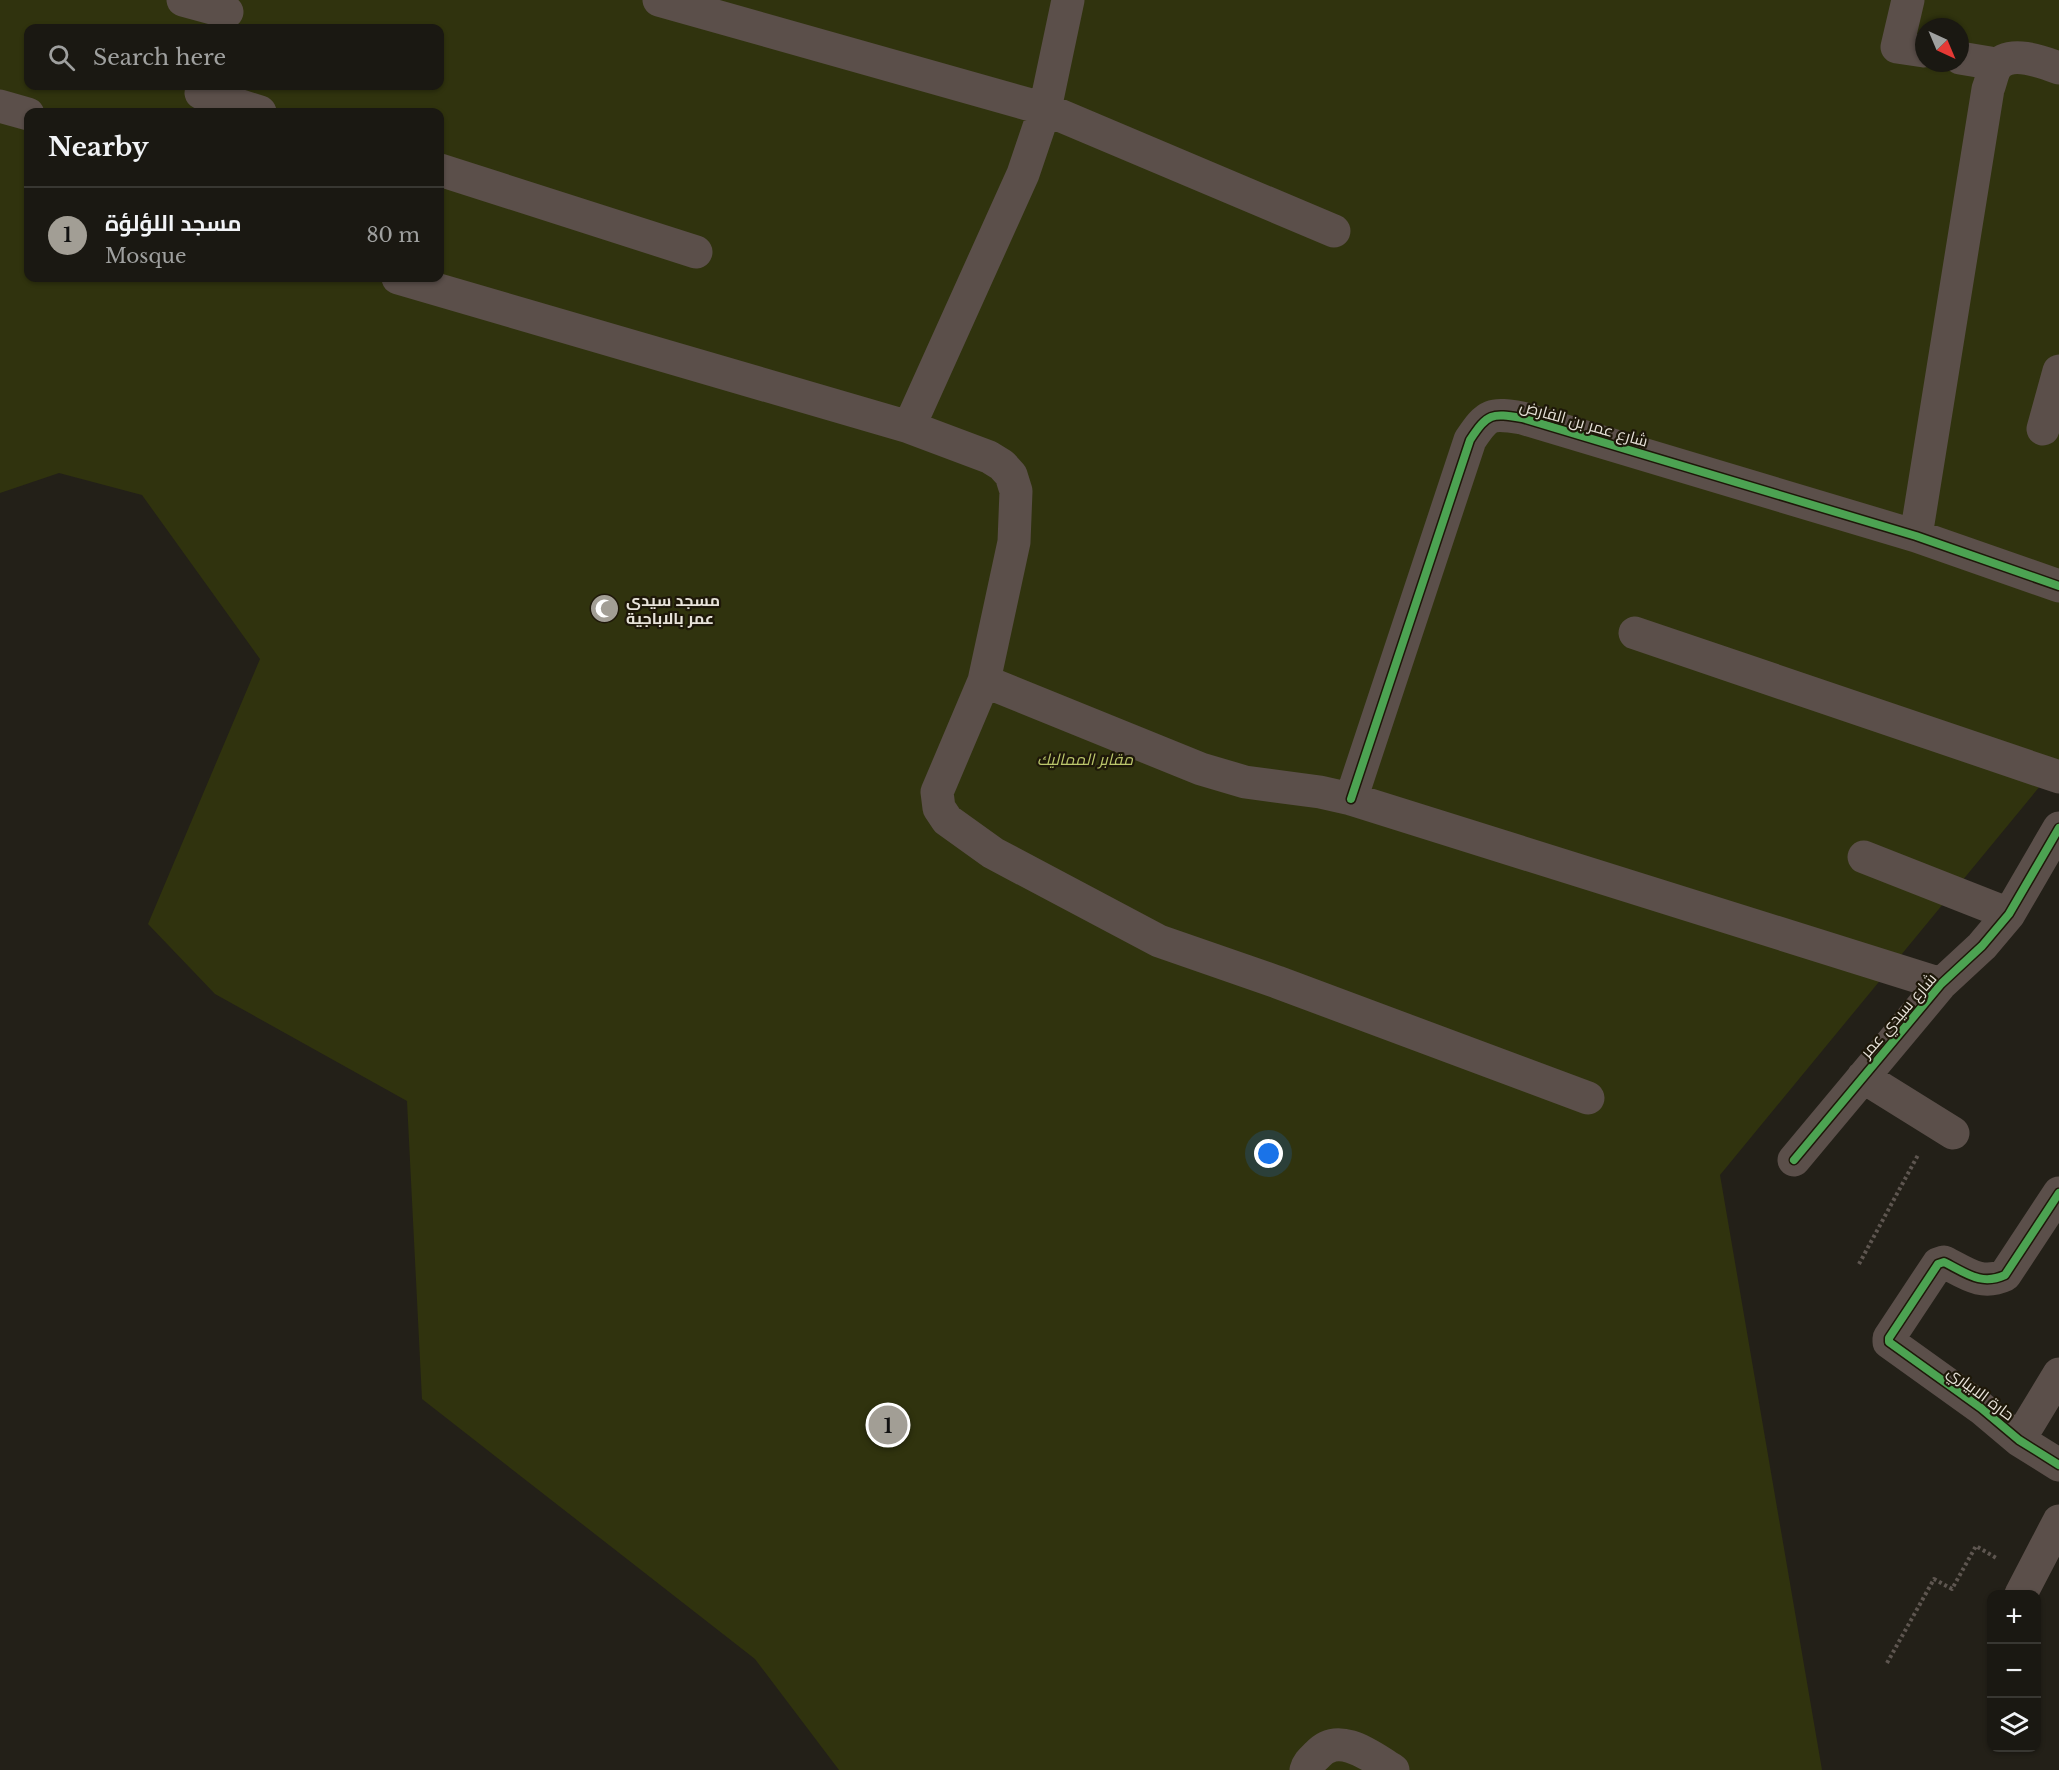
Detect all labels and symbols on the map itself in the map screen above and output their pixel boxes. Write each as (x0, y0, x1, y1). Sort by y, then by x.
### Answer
north arrow (1915, 18, 1969, 72)
street label: شارع عمر بن الفارض (1517, 395, 1650, 453)
place label: مسجد سيدى عمر بالاباجية (626, 590, 720, 628)
mosque icon: مسجد سيدى عمر بالاباجية (589, 593, 621, 625)
park label: مقابر المماليك (1037, 749, 1134, 769)
street label: شارع سيدي عمر (1855, 968, 1943, 1065)
your location (1254, 1139, 1283, 1168)
street label: حارة الابياري (1941, 1361, 2018, 1428)
pin: 1 (868, 1402, 908, 1448)

